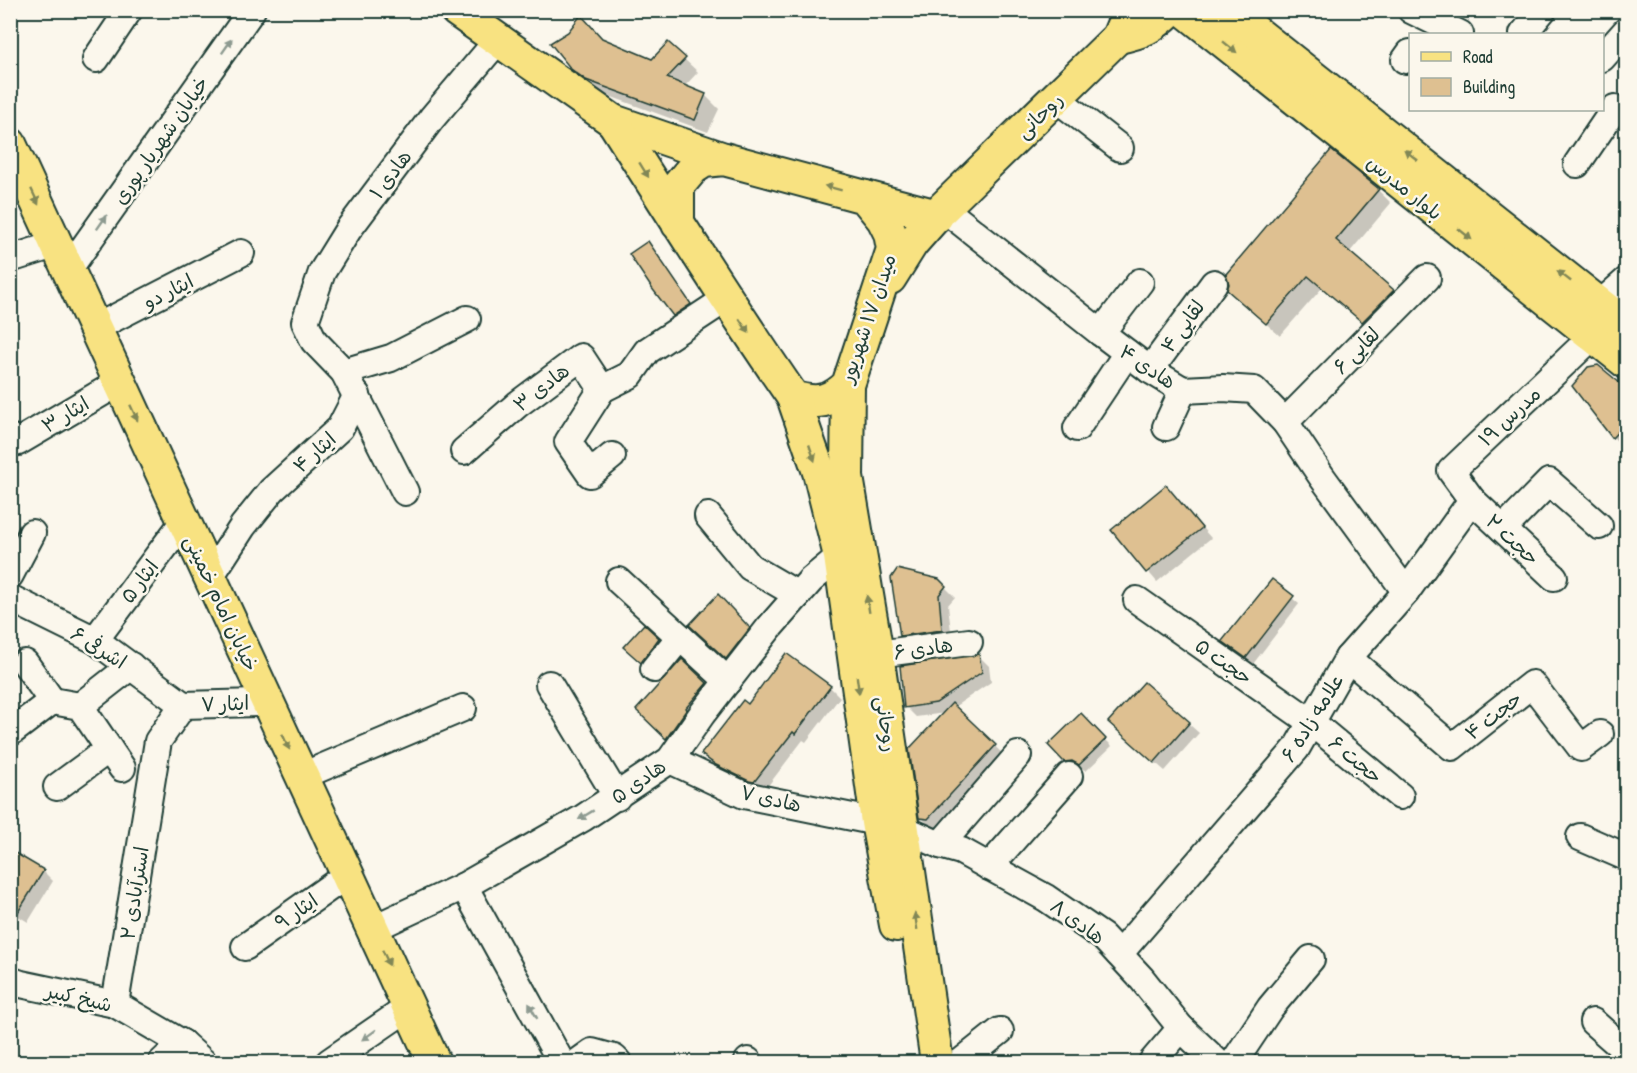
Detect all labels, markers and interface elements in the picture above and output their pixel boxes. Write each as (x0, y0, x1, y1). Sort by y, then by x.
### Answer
legend (1409, 33, 1604, 111)
one-way arrow (221, 38, 232, 54)
one-way arrow (1222, 41, 1238, 54)
text: Road (1463, 44, 1493, 69)
street label: خیابان شهریار پوری (106, 70, 214, 210)
text: Building (1463, 74, 1515, 99)
street label: روحانی (1009, 86, 1069, 144)
street label: هادی ۱ (363, 144, 417, 204)
street label: بلوار مدرس (1361, 148, 1449, 226)
one-way arrow (1403, 149, 1419, 162)
one-way arrow (639, 162, 650, 179)
one-way arrow (824, 183, 842, 192)
one-way arrow (30, 189, 40, 207)
one-way arrow (96, 215, 108, 231)
one-way arrow (1457, 228, 1472, 240)
street label: میدان ۱۷ شهریور (832, 250, 902, 388)
street label: ایثار دو (136, 267, 198, 316)
one-way arrow (1556, 269, 1572, 282)
street label: لقایی ۴ (1154, 294, 1210, 358)
one-way arrow (738, 318, 749, 334)
street label: لقایی ۶ (1327, 321, 1385, 379)
street label: هادی ۴ (1114, 337, 1182, 395)
street label: هادی ۳ (507, 357, 575, 417)
street label: مدرس ۱۹ (1472, 380, 1546, 452)
street label: ایثار ۳ (36, 389, 94, 439)
one-way arrow (130, 404, 139, 421)
street label: ایثار ۴ (287, 425, 341, 479)
one-way arrow (808, 444, 818, 462)
street label: حجت ۲ (1480, 507, 1546, 571)
street label: خیابان امام خمینی (177, 530, 265, 676)
street label: ایثار ۵ (114, 554, 164, 608)
one-way arrow (864, 594, 873, 613)
street label: اشرفی ۶ (66, 619, 132, 675)
street label: هادی ۶ (891, 630, 955, 666)
street label: حجت ۵ (1190, 632, 1258, 690)
street label: علامه زاده ۶ (1274, 667, 1350, 767)
one-way arrow (854, 675, 863, 694)
street label: حجت ۴ (1459, 684, 1527, 746)
street label: ایثار ۷ (200, 689, 250, 717)
street label: روحانی (870, 694, 904, 754)
street label: حجت ۶ (1323, 729, 1389, 789)
one-way arrow (282, 734, 291, 751)
street label: هادی ۵ (605, 752, 671, 810)
street label: هادی ۷ (738, 778, 804, 818)
one-way arrow (578, 810, 594, 821)
street label: استرآبادی ٣ (113, 844, 155, 942)
street label: ایثار ۹ (269, 886, 323, 936)
street label: هادی ۸ (1045, 892, 1111, 950)
one-way arrow (912, 912, 921, 931)
one-way arrow (381, 949, 390, 966)
street label: شیخ کبیر (41, 976, 115, 1019)
one-way arrow (528, 1002, 538, 1019)
one-way arrow (361, 1029, 377, 1041)

